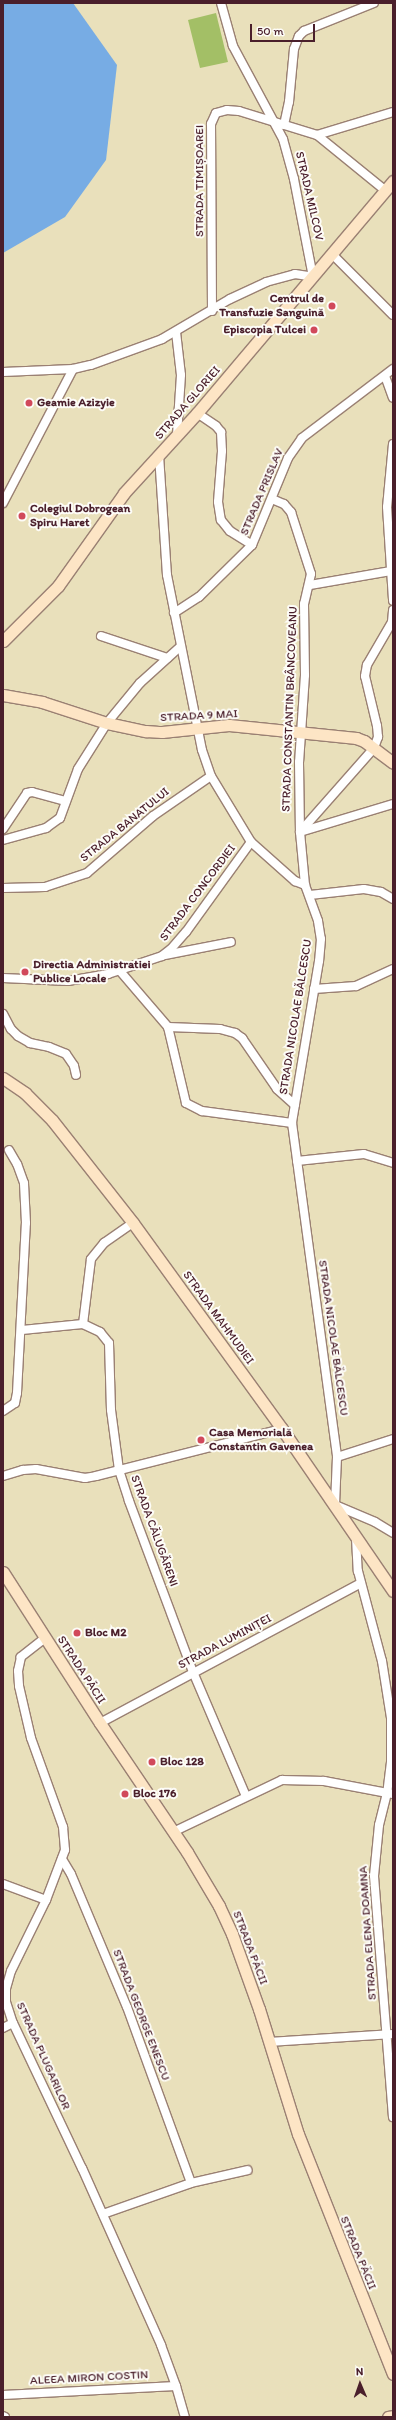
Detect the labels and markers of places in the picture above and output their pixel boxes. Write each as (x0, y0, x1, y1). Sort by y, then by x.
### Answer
place label: Centrul de Transfuzie Sanguină (219, 292, 324, 320)
marker: Centrul de Transfuzie Sanguină (327, 301, 337, 311)
place label: Episcopia Tulcei (224, 323, 306, 337)
marker: Episcopia Tulcei (309, 325, 319, 335)
place label: Geamie Azizyie (37, 396, 115, 410)
marker: Geamie Azizyie (24, 398, 34, 408)
place label: Colegiul Dobrogean Spiru Haret (30, 502, 131, 530)
marker: Colegiul Dobrogean Spiru Haret (17, 511, 27, 521)
place label: Directia Administratiei Publice Locale (33, 958, 151, 986)
marker: Directia Administratiei Publice Locale (20, 967, 30, 977)
place label: Casa Memorială Constantin Gavenea (209, 1426, 313, 1454)
marker: Casa Memorială Constantin Gavenea (196, 1435, 206, 1445)
place label: Bloc M2 (85, 1626, 126, 1640)
marker: Bloc M2 (72, 1628, 82, 1638)
place label: Bloc 128 (160, 1755, 204, 1769)
marker: Bloc 128 (147, 1757, 157, 1767)
place label: Bloc 176 (133, 1787, 176, 1801)
marker: Bloc 176 (120, 1789, 130, 1799)

